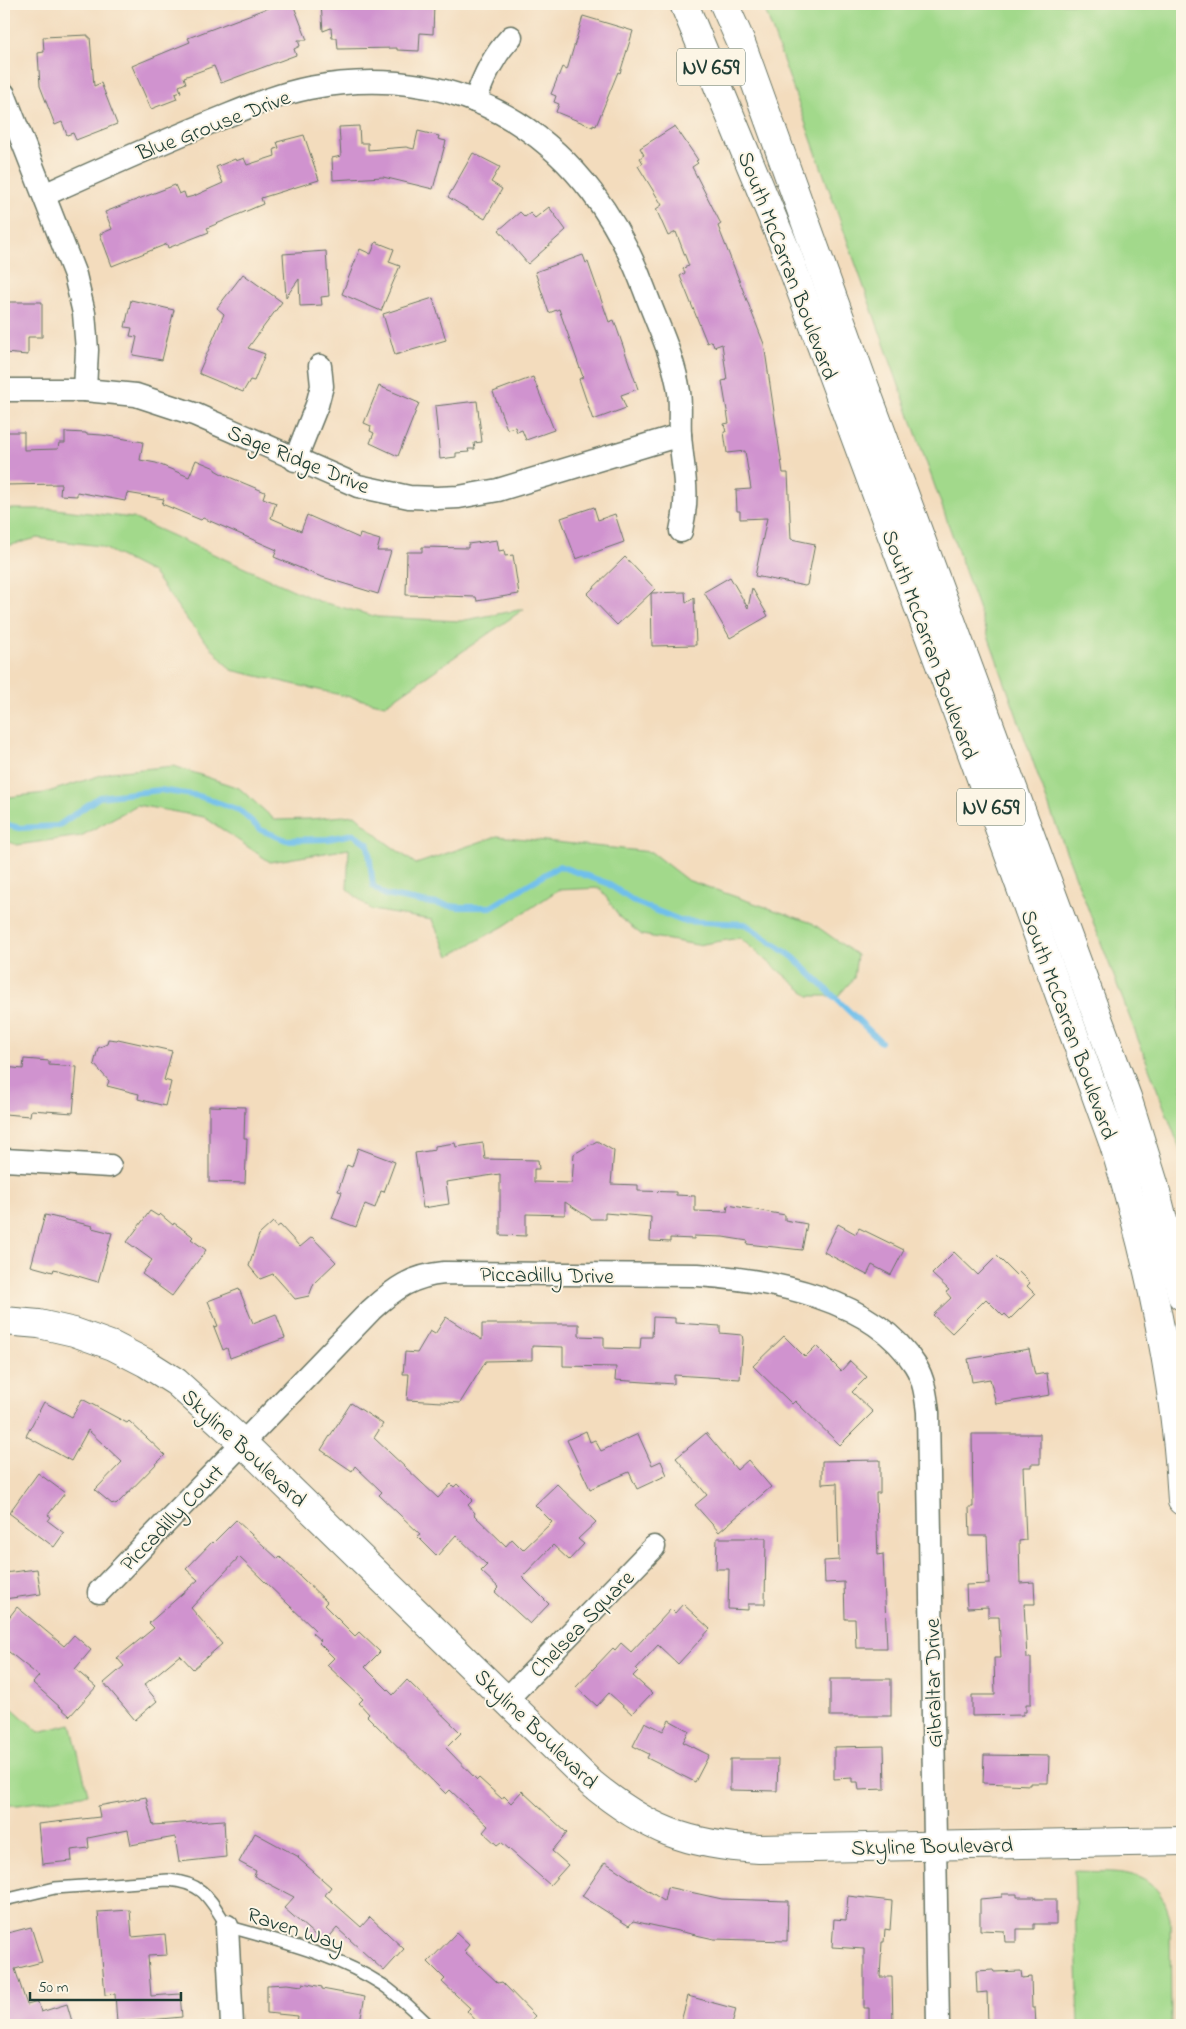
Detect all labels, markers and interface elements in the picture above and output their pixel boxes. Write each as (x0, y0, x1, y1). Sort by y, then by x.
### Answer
road number: NV 659 (677, 48, 745, 86)
street label: Blue Grouse Drive (132, 83, 296, 171)
street label: South McCarran Boulevard (728, 147, 845, 385)
street label: Sage Ridge Drive (222, 418, 374, 505)
street label: South McCarran Boulevard (872, 526, 985, 764)
road number: NV 659 (957, 789, 1025, 826)
street label: South McCarran Boulevard (1011, 906, 1124, 1144)
street label: Piccadilly Drive (480, 1260, 614, 1295)
street label: Skyline Boulevard (172, 1382, 313, 1517)
street label: Piccadilly Court (114, 1458, 234, 1581)
street label: Chelsea Square (523, 1564, 643, 1686)
street label: Gibraltar Drive (918, 1618, 952, 1748)
street label: Skyline Boulevard (465, 1662, 604, 1799)
street label: Skyline Boulevard (851, 1831, 1013, 1866)
street label: Raven Way (242, 1900, 348, 1963)
scale bar (30, 1969, 181, 2001)
text: 50 m (38, 1977, 69, 1999)

